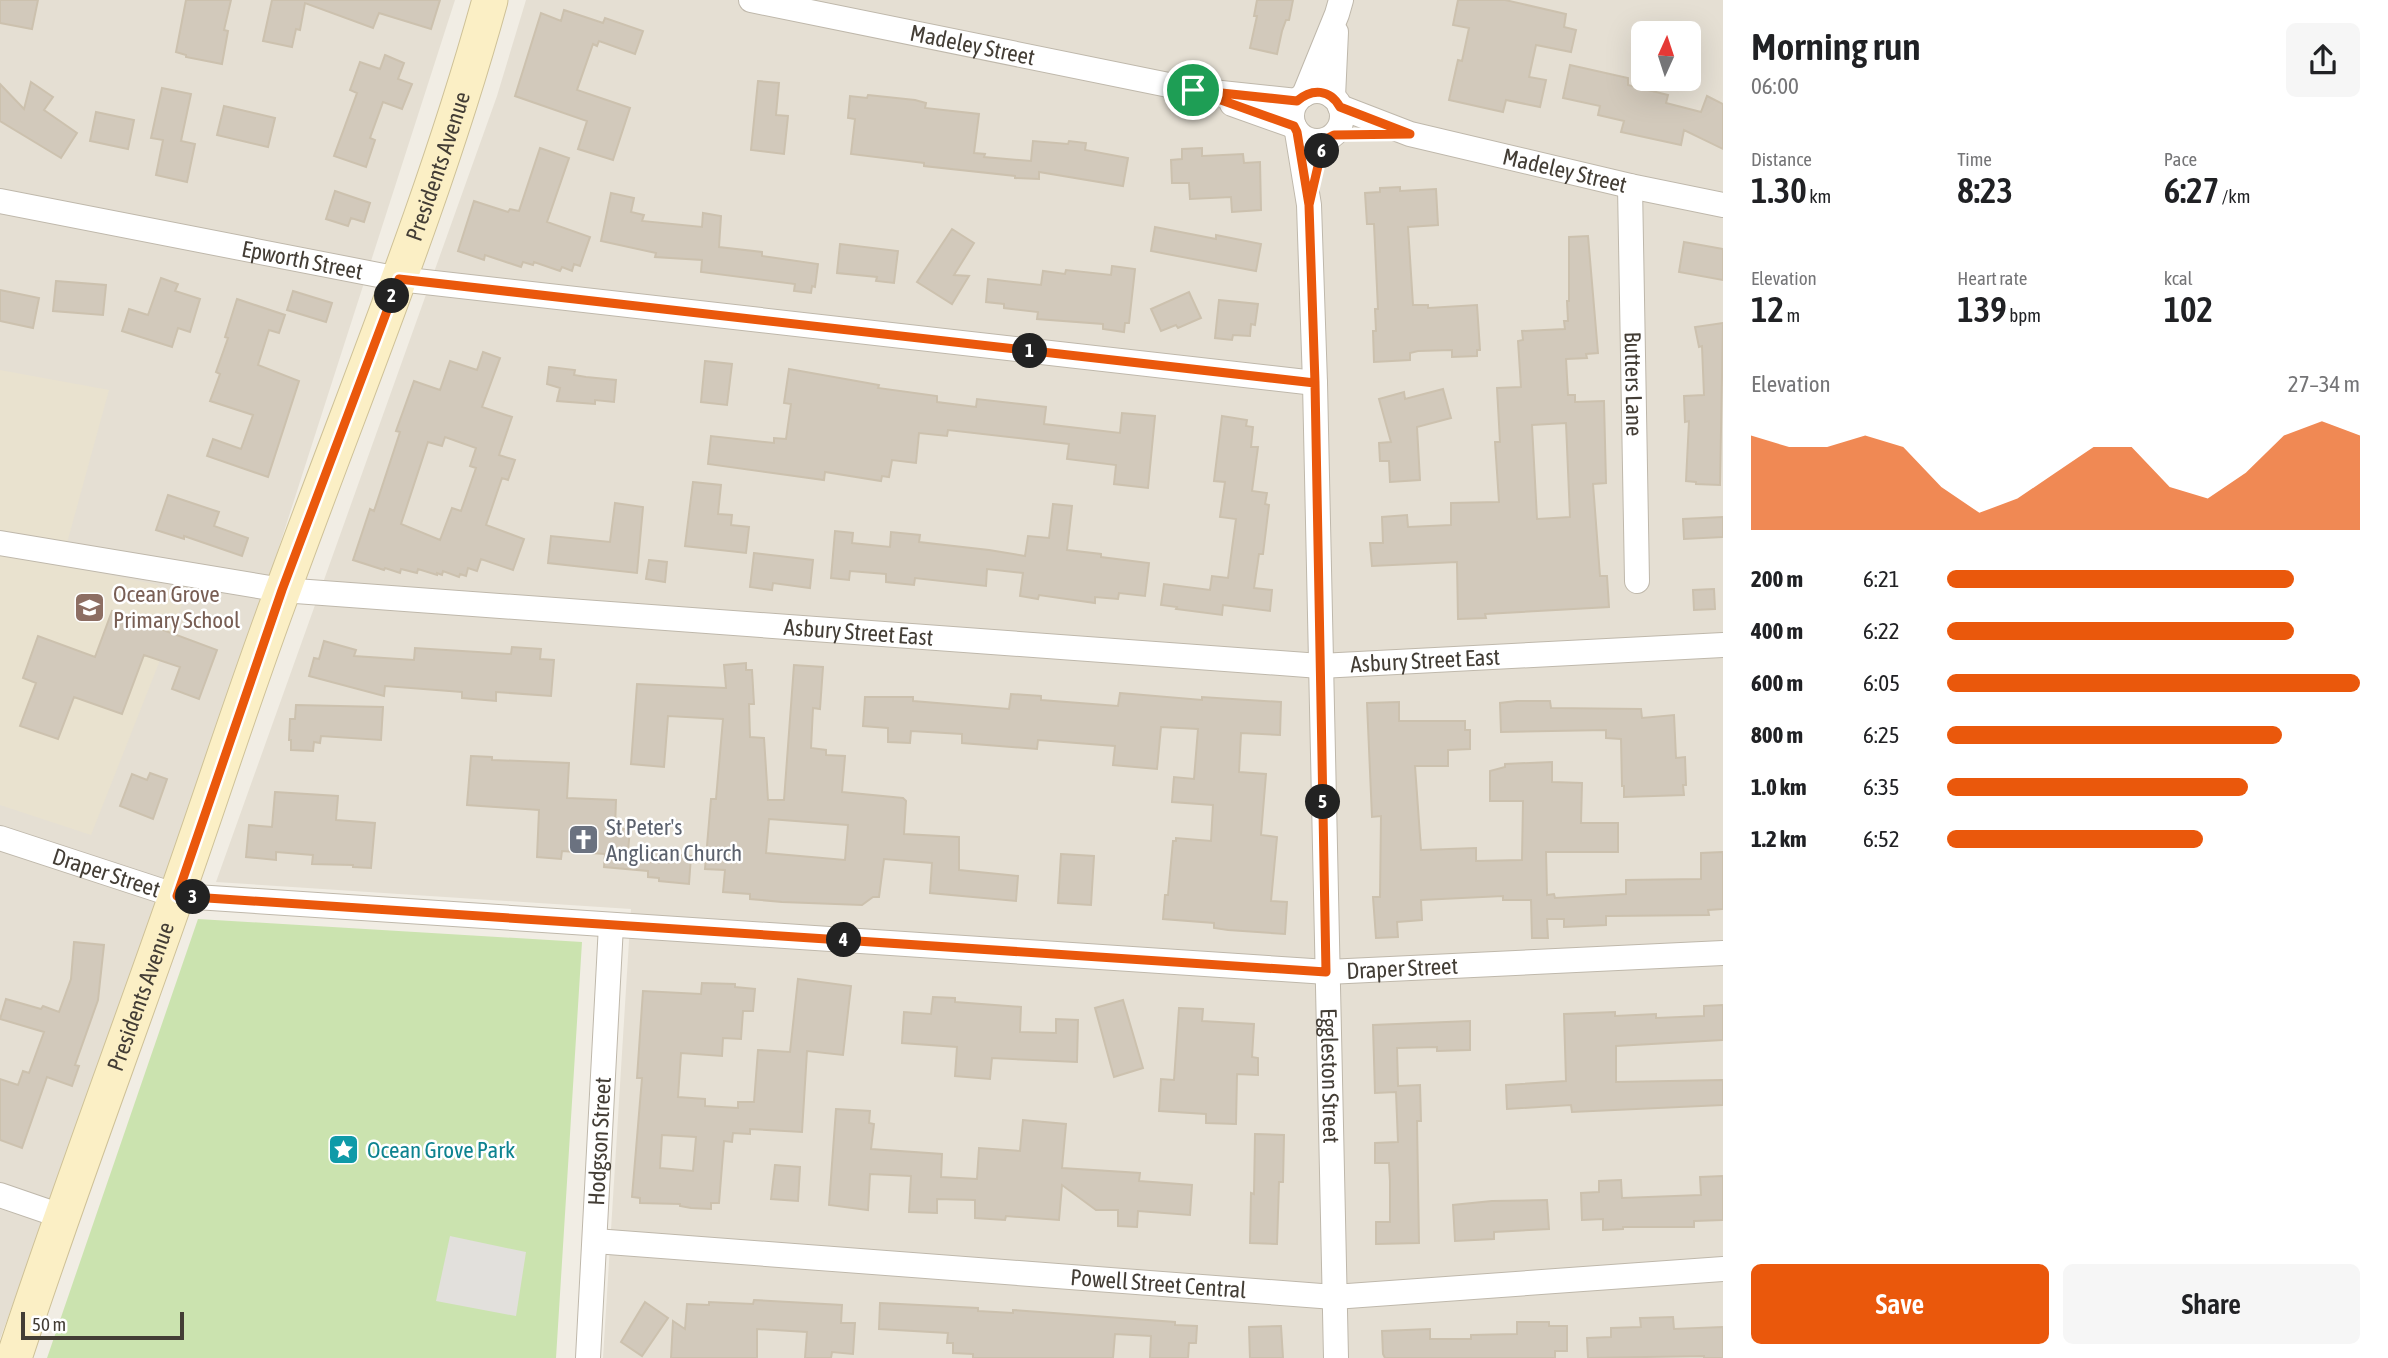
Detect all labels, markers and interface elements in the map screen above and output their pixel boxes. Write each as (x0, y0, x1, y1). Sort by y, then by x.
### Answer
street label: Madeley Street (908, 20, 1037, 70)
north arrow (1631, 21, 1701, 91)
map controls (1631, 21, 1701, 91)
button: share (2286, 23, 2360, 97)
text: Morning run (1751, 25, 1921, 68)
pin (1163, 60, 1223, 120)
icon: arrive (1174, 71, 1212, 109)
text: 06:00 (1751, 73, 1799, 99)
street label: Presidents Avenue (401, 88, 475, 245)
pin: 6 (1304, 134, 1340, 168)
text: 6 (1317, 139, 1326, 161)
street label: Madeley Street (1500, 143, 1629, 198)
text: Distance (1751, 148, 1812, 170)
text: Time (1957, 148, 1992, 170)
text: Pace (2164, 148, 2197, 170)
text: 1.30 (1751, 170, 1807, 210)
text: 8:23 (1957, 170, 2013, 210)
text: 6:27 (2164, 170, 2219, 210)
text: km (1807, 185, 1831, 207)
text: /km (2219, 185, 2250, 207)
street label: Epworth Street (240, 236, 365, 285)
text: Elevation (1751, 267, 1817, 289)
text: Heart rate (1957, 267, 2027, 289)
text: kcal (2164, 267, 2193, 289)
pin: 2 (374, 278, 410, 314)
text: 2 (387, 284, 396, 306)
text: 12 (1751, 289, 1784, 329)
text: 139 (1957, 289, 2007, 329)
text: 102 (2164, 289, 2213, 329)
text: m (1784, 304, 1800, 326)
text: bpm (2007, 304, 2041, 326)
street label: Butters Lane (1620, 331, 1647, 437)
pin: 1 (1012, 334, 1048, 368)
text: 1 (1025, 339, 1034, 361)
text: Elevation (1751, 371, 1831, 397)
text: 27–34 m (2288, 371, 2360, 397)
text: 200 m (1751, 566, 1803, 592)
text: 6:21 (1863, 566, 1900, 592)
place label: Ocean Grove Primary School (113, 581, 240, 633)
school or university icon: Ocean Grove Primary School (73, 590, 107, 624)
street label: Asbury Street East (783, 614, 934, 651)
text: 400 m (1751, 618, 1803, 644)
text: 6:22 (1863, 618, 1900, 644)
street label: Asbury Street East (1350, 644, 1501, 677)
text: 600 m (1751, 670, 1803, 696)
text: 6:05 (1863, 670, 1900, 696)
text: 800 m (1751, 722, 1803, 748)
text: 6:25 (1863, 722, 1900, 748)
text: 1.0 km (1751, 774, 1807, 800)
text: 6:35 (1863, 774, 1900, 800)
pin: 5 (1306, 784, 1340, 820)
text: 5 (1318, 790, 1327, 812)
place label: St Peter's Anglican Church (606, 814, 742, 866)
church icon: St Peter's Anglican Church (566, 823, 600, 857)
text: 1.2 km (1751, 826, 1807, 852)
text: 6:52 (1863, 826, 1900, 852)
street label: Draper Street (49, 843, 164, 903)
pin: 3 (176, 880, 210, 914)
text: 3 (188, 885, 197, 907)
street label: Presidents Avenue (102, 919, 179, 1074)
pin: 4 (826, 922, 862, 958)
text: 4 (839, 928, 848, 950)
street label: Draper Street (1346, 953, 1459, 984)
street label: Eggleston Street (1315, 1008, 1344, 1144)
street label: Hodgson Street (583, 1076, 616, 1206)
place icon: Ocean Grove Park (327, 1133, 361, 1167)
place label: Ocean Grove Park (367, 1137, 515, 1163)
street label: Powell Street Central (1069, 1264, 1247, 1303)
button: Save (1751, 1264, 2049, 1344)
button: Share (2063, 1264, 2360, 1344)
scale bar (21, 1309, 184, 1341)
text: 50 m (32, 1313, 66, 1335)

